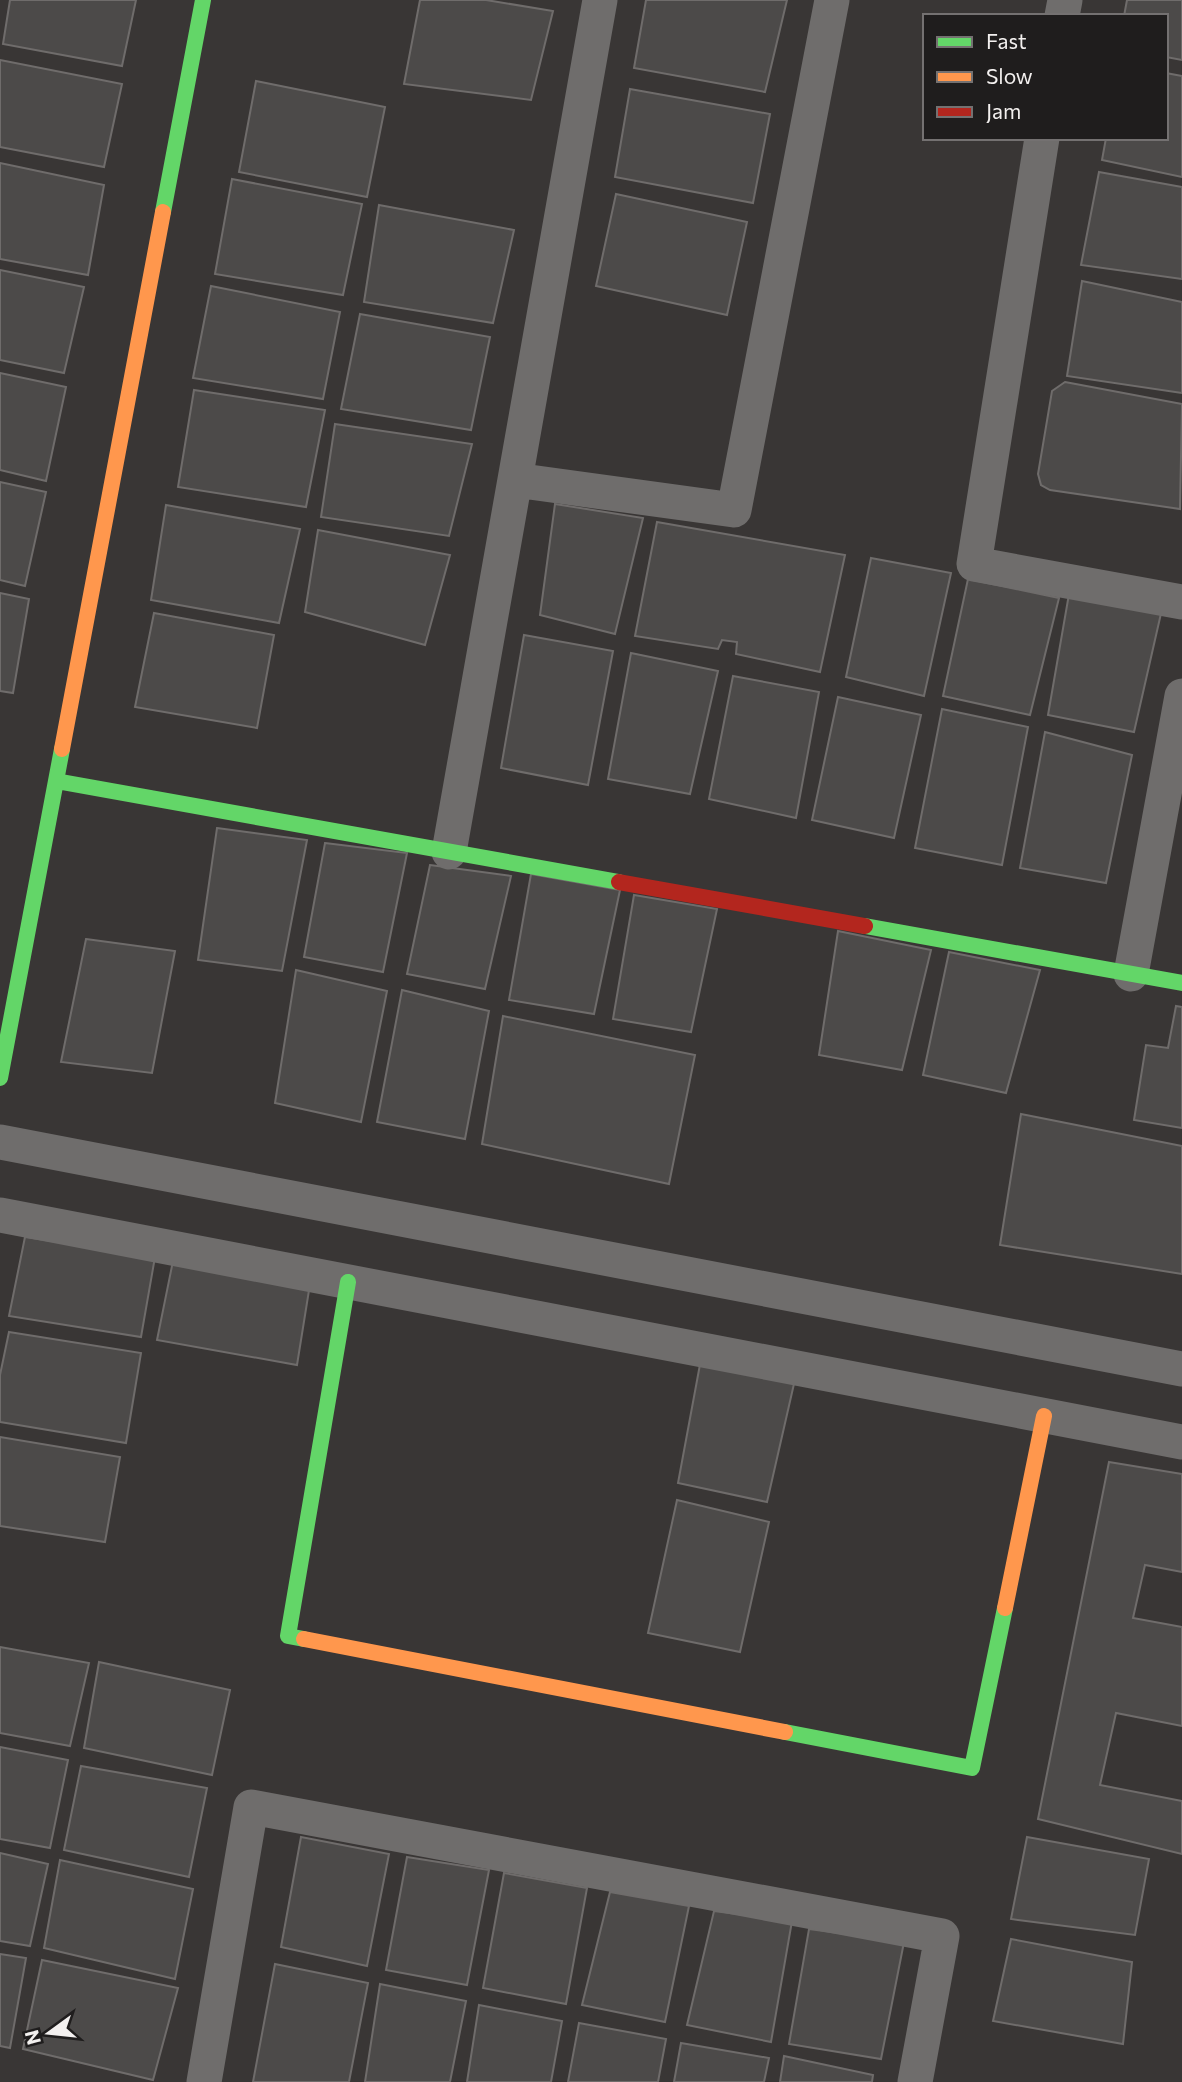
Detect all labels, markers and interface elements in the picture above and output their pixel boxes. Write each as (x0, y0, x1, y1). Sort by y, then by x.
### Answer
legend (923, 14, 1168, 140)
text: Fast (986, 28, 1027, 53)
text: Slow (986, 63, 1033, 88)
text: Jam (986, 98, 1021, 123)
north arrow (14, 1998, 84, 2068)
text: N (19, 2028, 45, 2047)

